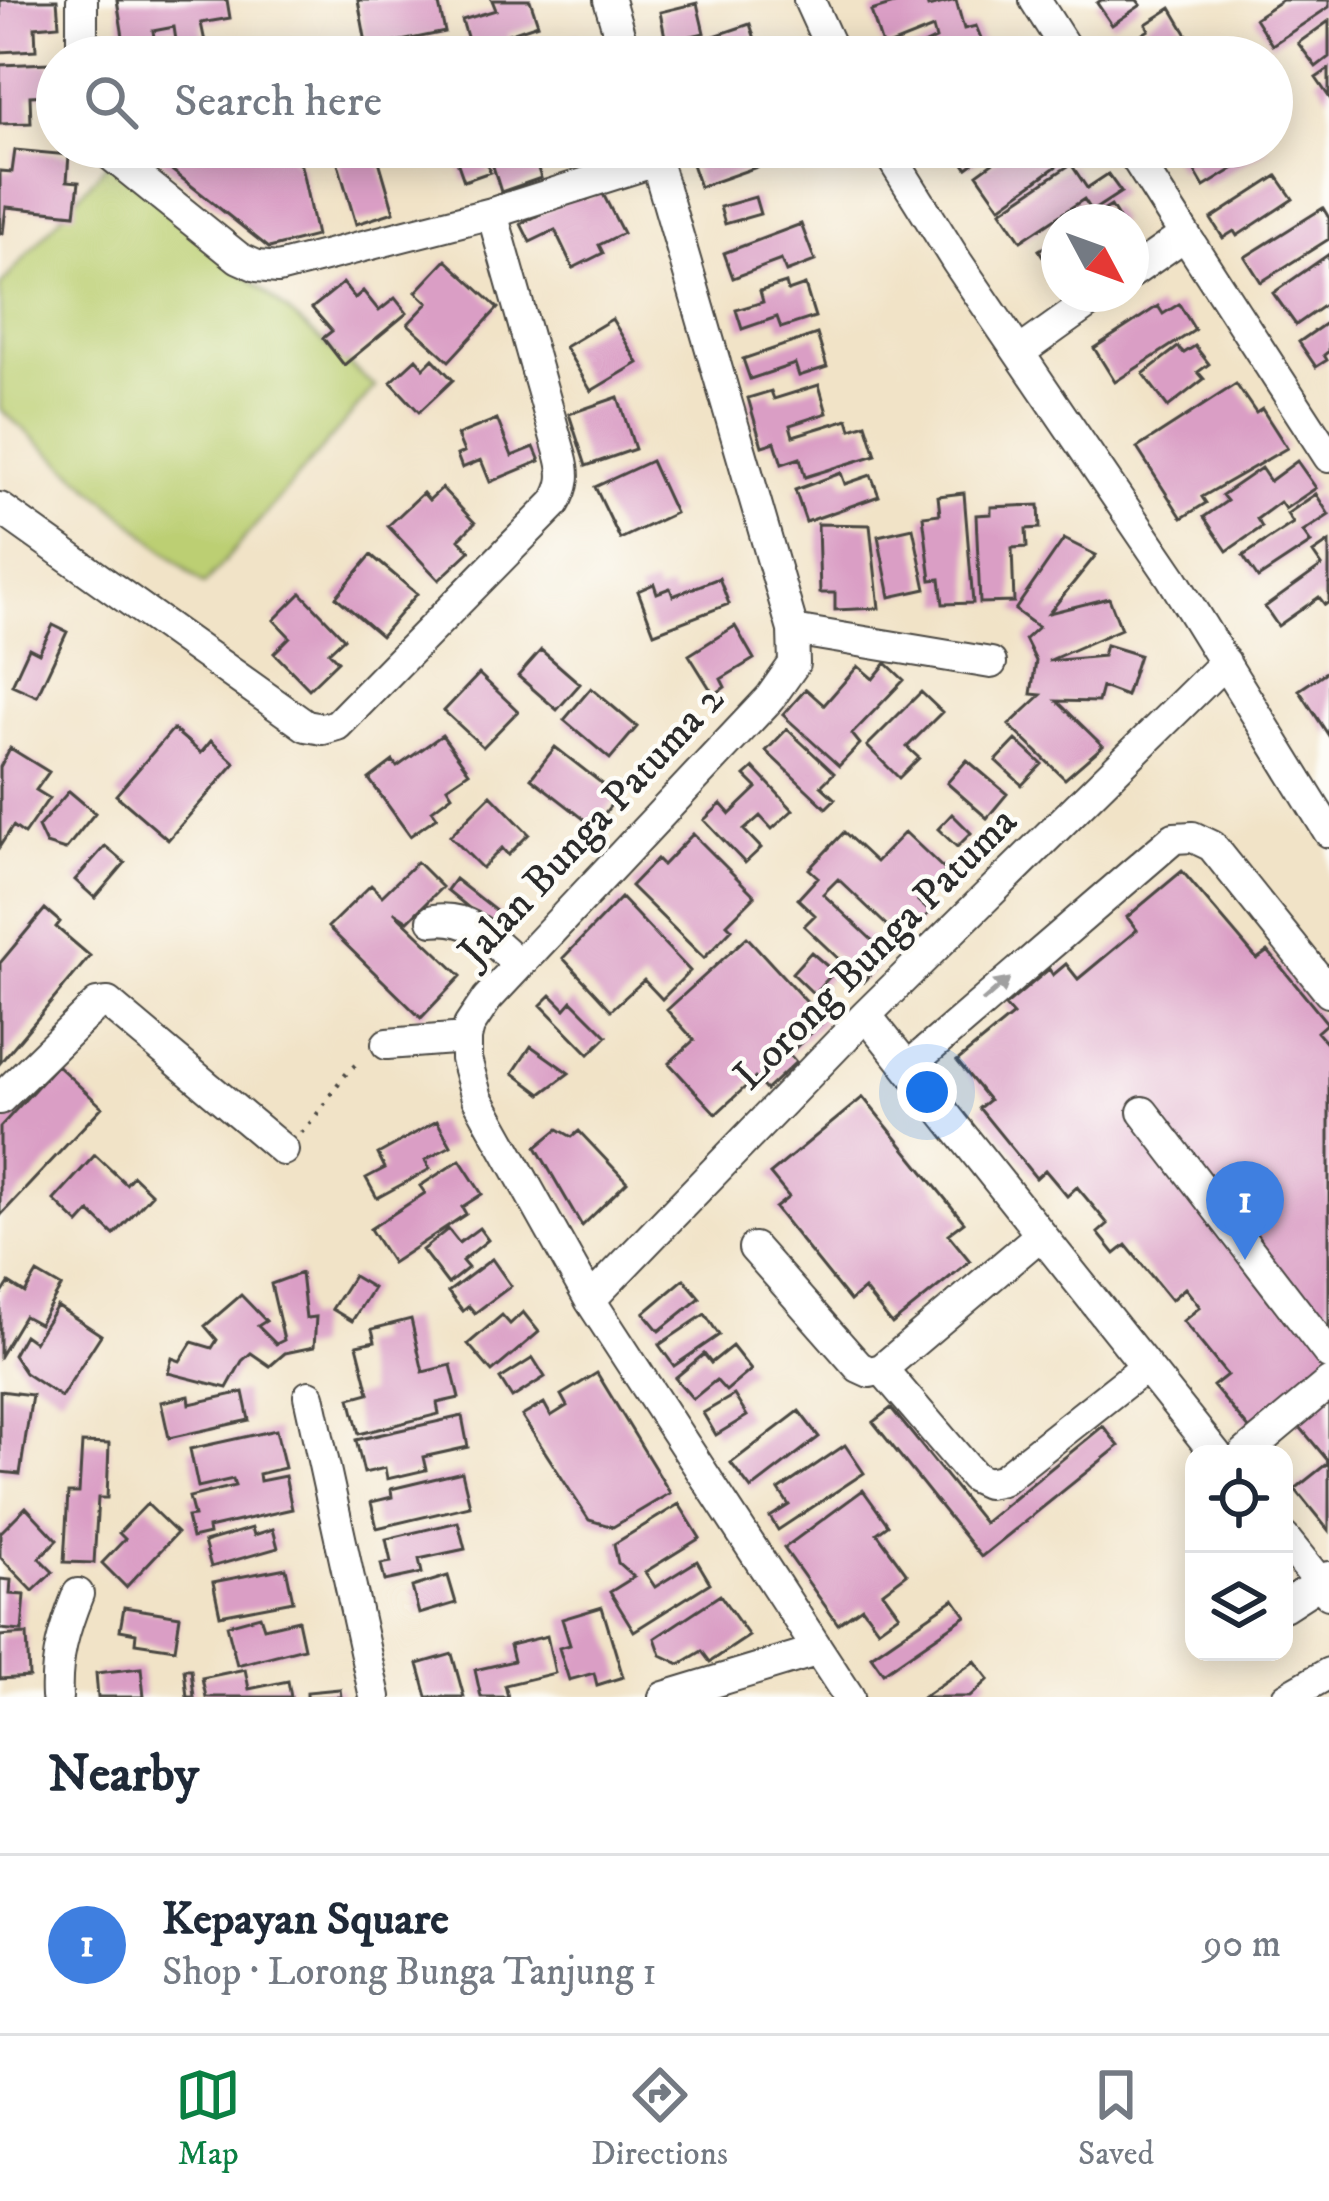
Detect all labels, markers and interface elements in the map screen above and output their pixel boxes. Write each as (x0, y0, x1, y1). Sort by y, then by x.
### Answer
search box (36, 36, 1293, 168)
icon: search (78, 69, 144, 135)
text: Search here (174, 74, 382, 130)
north arrow (1041, 204, 1149, 312)
street label: Jalan Bunga Patuma 2 (445, 674, 736, 981)
street label: Lorong Bunga Patuma (723, 796, 1029, 1102)
one-way arrow (981, 977, 1011, 1004)
your location (897, 1062, 957, 1122)
pin: 1 (1206, 1161, 1284, 1260)
map controls (1185, 1445, 1293, 1661)
button: locate (1185, 1445, 1293, 1553)
button: layers (1185, 1553, 1293, 1661)
text: Nearby (48, 1743, 199, 1807)
text: Kepayan Square (162, 1892, 449, 1948)
text: 1 (80, 1920, 94, 1969)
text: 90 m (1203, 1920, 1281, 1969)
text: Shop · Lorong Bunga Tanjung 1 (162, 1948, 657, 1997)
tab: Map (175, 2062, 241, 2175)
tab: Directions (591, 2062, 728, 2175)
tab: Saved (1078, 2062, 1154, 2175)

